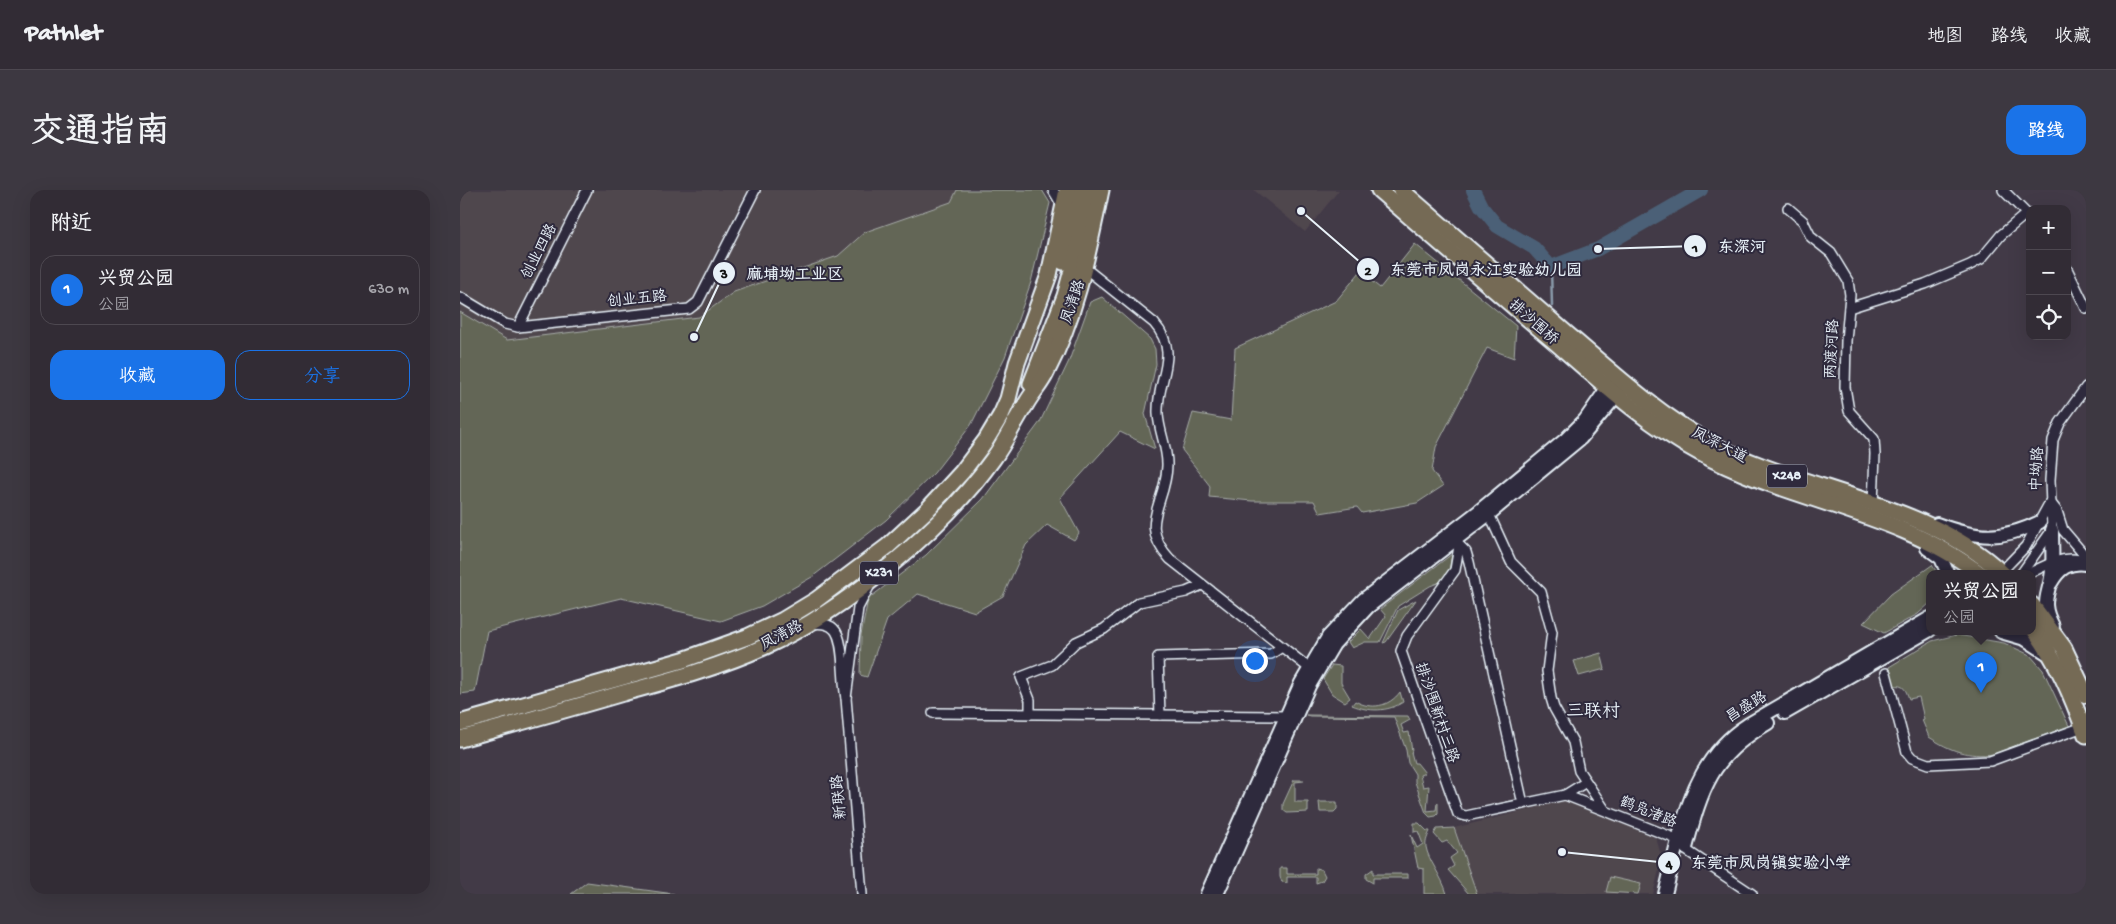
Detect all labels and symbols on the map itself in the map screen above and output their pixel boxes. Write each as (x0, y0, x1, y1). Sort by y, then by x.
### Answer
street label: 创业四路 (518, 221, 562, 283)
callout: 东深河 (1683, 231, 1776, 262)
text: 东深河 (1718, 238, 1766, 259)
text: 1 (1691, 240, 1698, 258)
callout: 东莞市凤岗永江实验幼儿园 (1355, 254, 1592, 285)
callout: 麻埔坳工业区 (712, 258, 853, 289)
text: 东莞市凤岗永江实验幼儿园 (1390, 261, 1582, 282)
text: 2 (1364, 263, 1372, 281)
text: 麻埔坳工业区 (746, 265, 843, 286)
text: 3 (719, 266, 728, 284)
street label: 凤清路 (1058, 278, 1090, 326)
street label: 创业五路 (606, 288, 668, 312)
street label: 排沙围桥 (1504, 297, 1562, 349)
street label: 两渡河路 (1822, 319, 1844, 379)
street label: 凤深大道 (1688, 424, 1750, 468)
street label: 中坳路 (2028, 446, 2048, 492)
road number: X248 (1767, 464, 1807, 488)
road number: X231 (860, 562, 898, 584)
street label: 凤清路 (758, 617, 806, 655)
your location (1242, 648, 1268, 674)
pin: 1 (1965, 652, 1997, 693)
street label: 排沙围新村三路 (1410, 660, 1463, 766)
street label: 昌盛路 (1723, 688, 1771, 728)
district label: 三联村 (1566, 701, 1620, 723)
street label: 新联路 (829, 774, 851, 820)
street label: 鹤凫渚路 (1617, 792, 1680, 833)
callout: 东莞市凤岗镇实验小学 (1656, 847, 1861, 878)
text: 东莞市凤岗镇实验小学 (1691, 854, 1851, 875)
text: 4 (1664, 856, 1673, 874)

